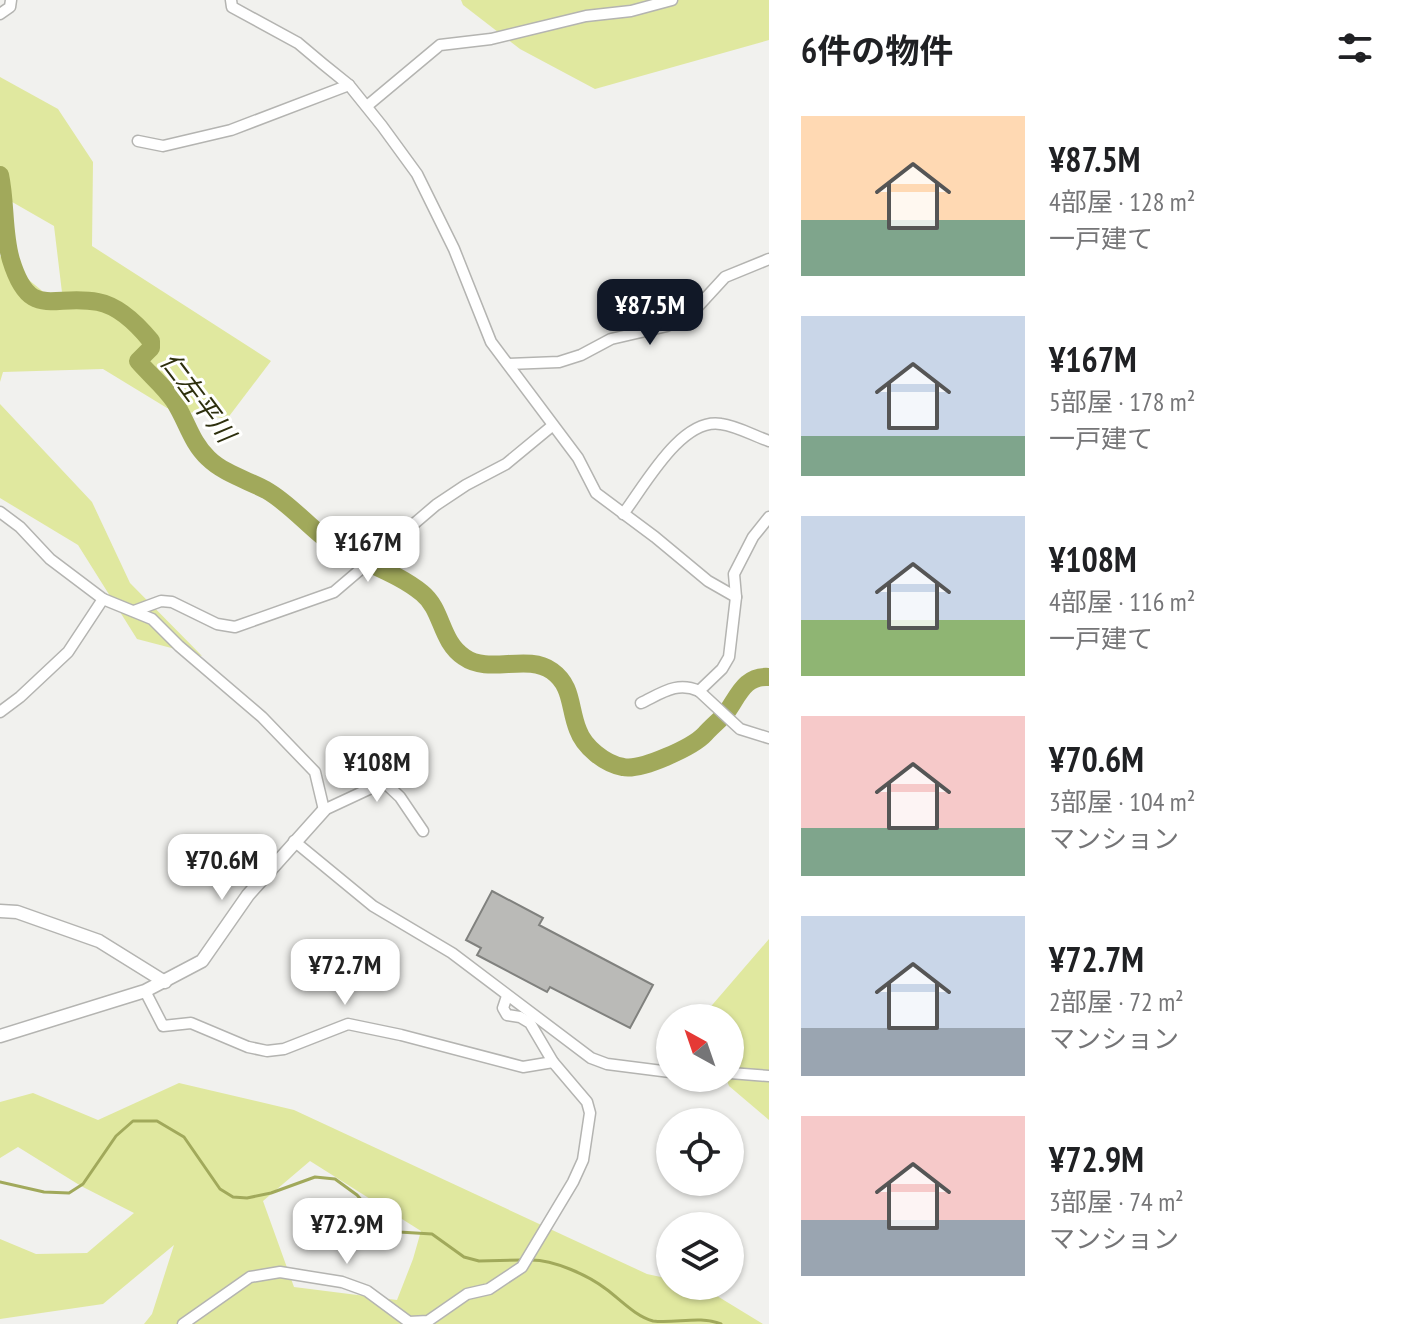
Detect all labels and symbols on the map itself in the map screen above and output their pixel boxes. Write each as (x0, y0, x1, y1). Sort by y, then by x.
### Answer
pin: ¥87.5M (585, 279, 715, 347)
water label: 仁左平川 (154, 346, 244, 451)
pin: ¥167M (312, 516, 424, 584)
pin: ¥108M (321, 736, 433, 804)
pin: ¥70.6M (157, 834, 287, 902)
pin: ¥72.7M (280, 939, 410, 1007)
north arrow (656, 1004, 744, 1092)
pin: ¥72.9M (282, 1198, 412, 1266)

